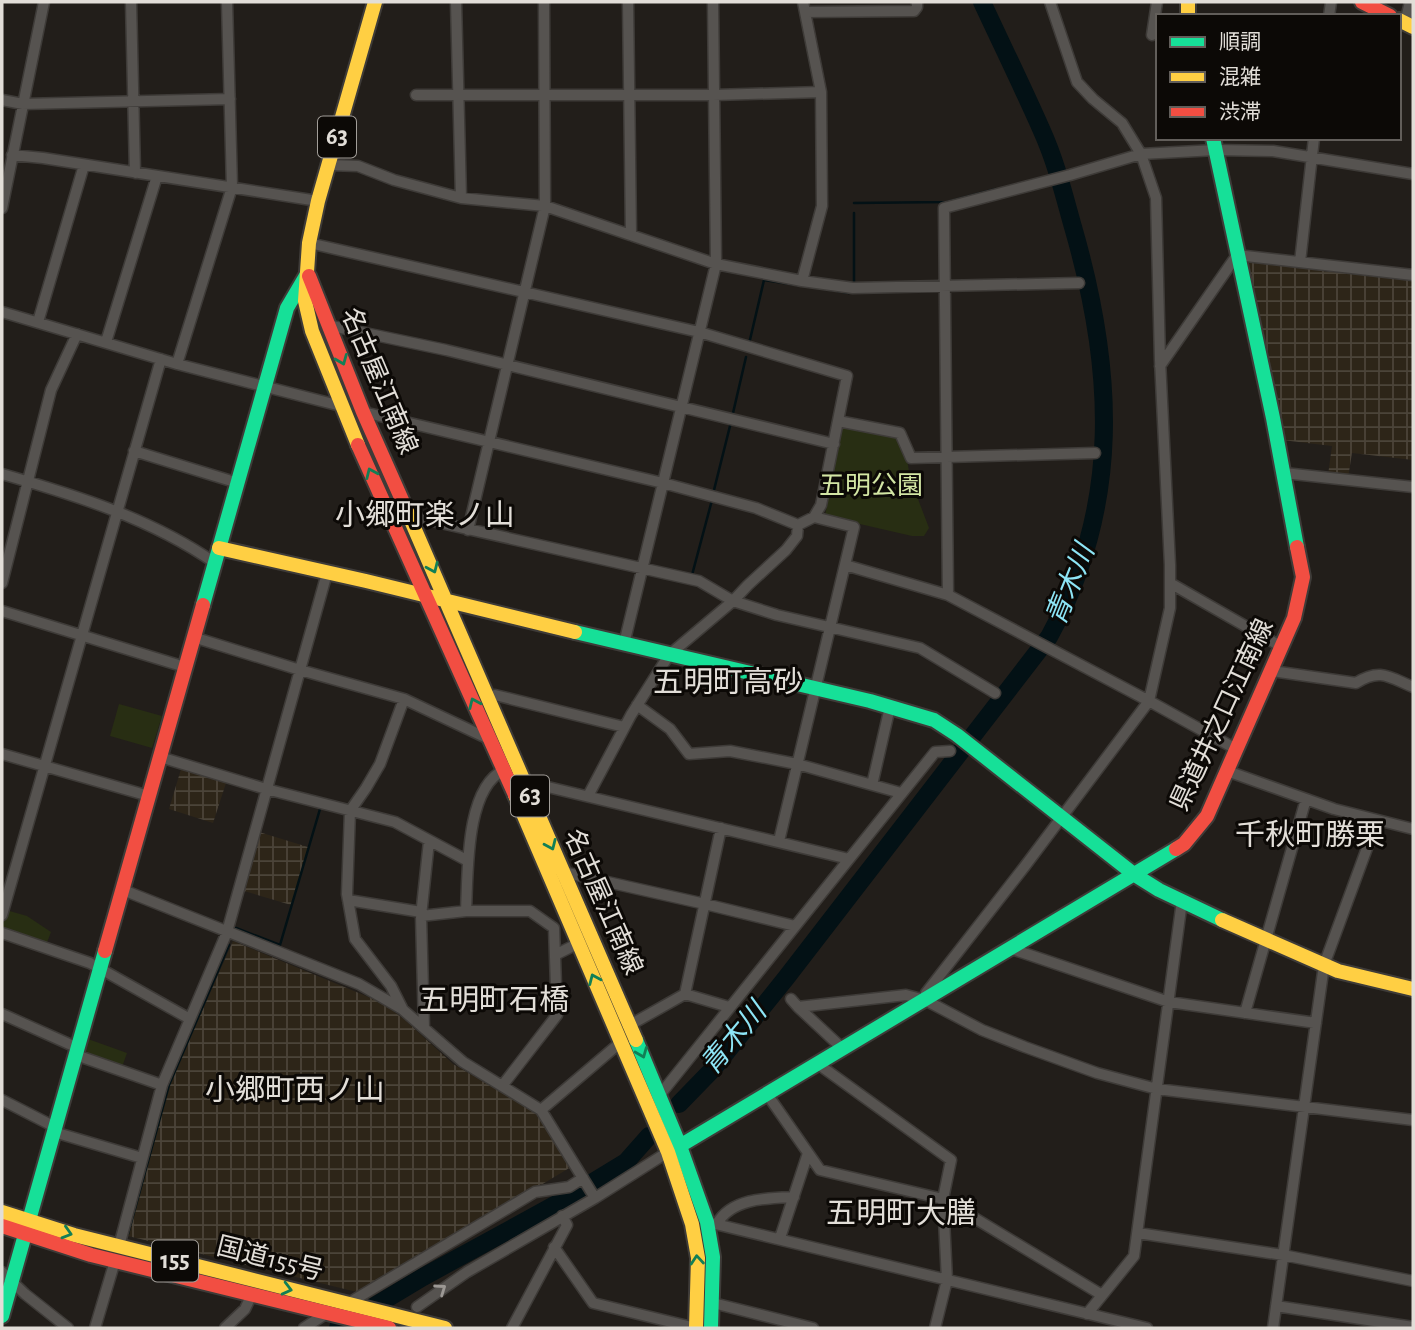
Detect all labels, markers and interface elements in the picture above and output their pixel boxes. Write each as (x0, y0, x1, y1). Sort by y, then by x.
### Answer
legend (1156, 14, 1401, 140)
text: 順調 (1219, 31, 1261, 53)
text: 混雑 (1219, 66, 1261, 88)
text: 渋滞 (1219, 101, 1261, 123)
road number: 63 (318, 117, 356, 158)
street label: 名古屋江南線 (337, 304, 422, 458)
one-way arrow (333, 353, 347, 365)
one-way arrow (365, 468, 379, 480)
park label: 五明公園 (819, 472, 923, 499)
district label: 小郷町楽ノ山 (335, 499, 515, 531)
water label: 青木川 (1040, 537, 1101, 629)
one-way arrow (425, 561, 439, 573)
street label: 県道井之口江南線 (1165, 615, 1278, 815)
district label: 五明町高砂 (653, 666, 803, 698)
one-way arrow (468, 698, 482, 710)
road number: 63 (511, 776, 549, 816)
district label: 千秋町勝栗 (1235, 819, 1385, 851)
street label: 名古屋江南線 (559, 825, 648, 979)
one-way arrow (543, 838, 557, 850)
one-way arrow (588, 974, 602, 986)
district label: 五明町石橋 (419, 984, 569, 1016)
water label: 青木川 (695, 994, 774, 1080)
one-way arrow (633, 1047, 647, 1059)
district label: 小郷町西ノ山 (205, 1074, 385, 1106)
district label: 五明町大膳 (826, 1197, 976, 1229)
one-way arrow (60, 1224, 72, 1239)
street label: 国道155号 (214, 1232, 326, 1285)
road number: 155 (152, 1240, 198, 1282)
one-way arrow (690, 1254, 705, 1265)
one-way arrow (281, 1281, 293, 1295)
one-way arrow (433, 1285, 446, 1297)

